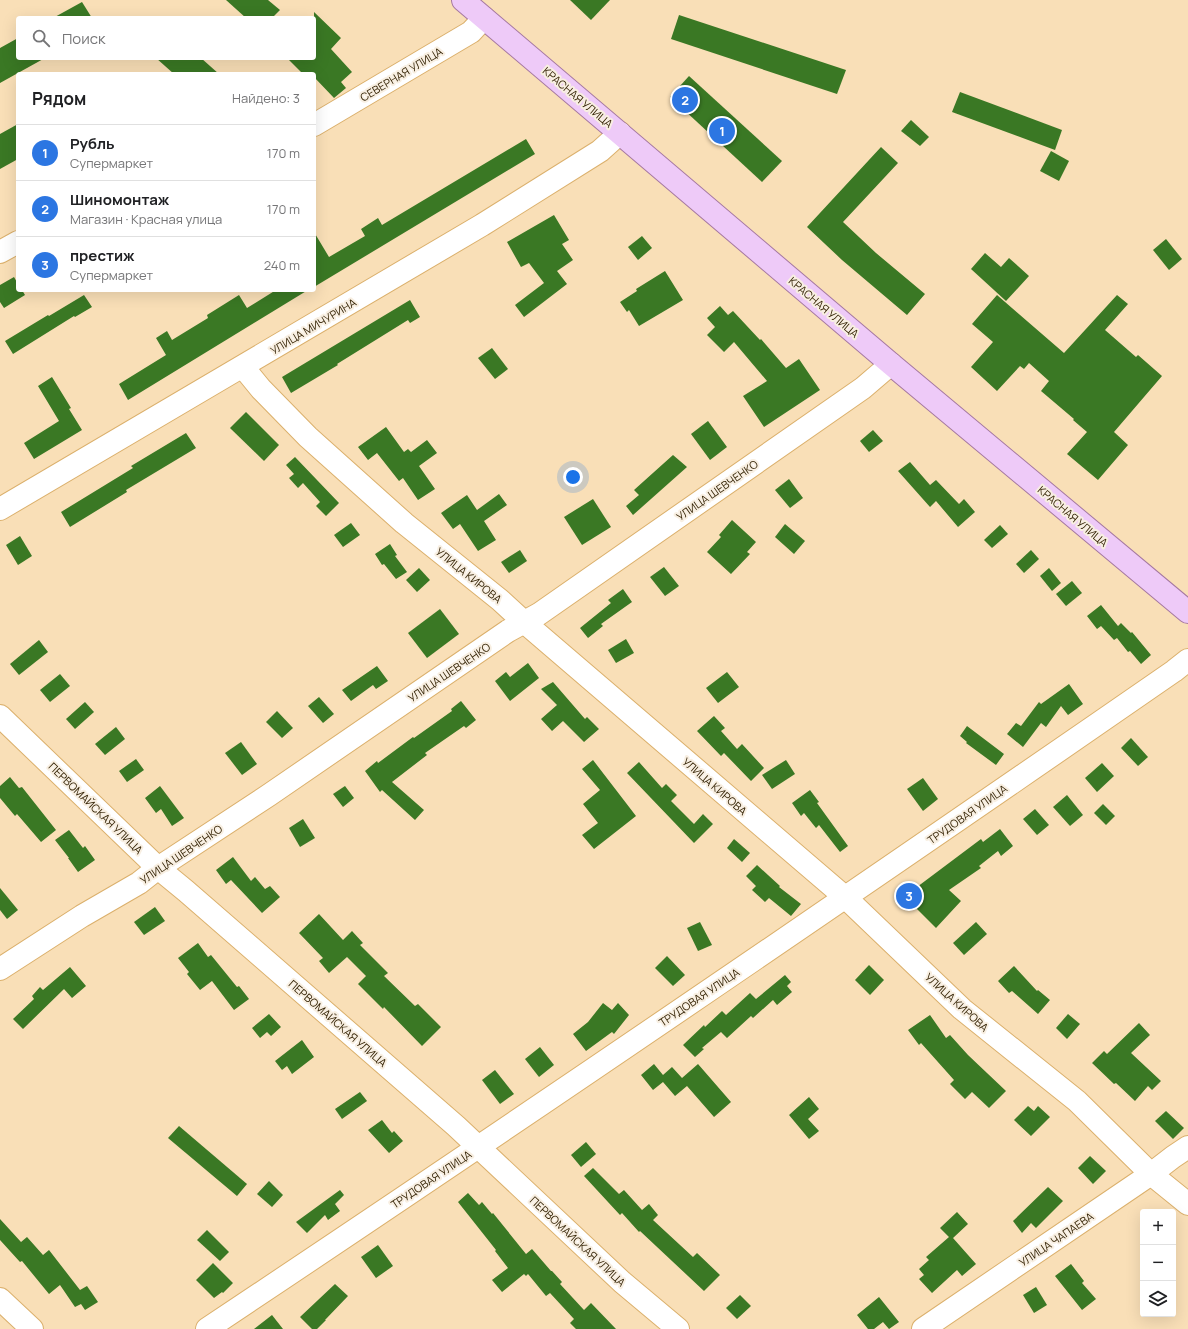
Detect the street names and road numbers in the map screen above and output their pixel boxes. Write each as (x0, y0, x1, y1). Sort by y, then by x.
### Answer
street label: СЕВЕРНАЯ УЛИЦА (357, 43, 445, 105)
street label: КРАСНАЯ УЛИЦА (540, 63, 616, 131)
street label: КРАСНАЯ УЛИЦА (786, 273, 862, 341)
street label: УЛИЦА МИЧУРИНА (267, 294, 359, 358)
street label: УЛИЦА ШЕВЧЕНКО (673, 456, 761, 524)
street label: КРАСНАЯ УЛИЦА (1035, 482, 1111, 550)
street label: УЛИЦА КИРОВА (433, 544, 505, 606)
street label: УЛИЦА ШЕВЧЕНКО (405, 639, 493, 705)
street label: УЛИЦА КИРОВА (680, 754, 750, 818)
street label: ПЕРВОМАЙСКАЯ УЛИЦА (46, 759, 146, 857)
street label: ТРУДОВАЯ УЛИЦА (924, 781, 1010, 847)
street label: УЛИЦА ШЕВЧЕНКО (137, 821, 225, 887)
street label: ТРУДОВАЯ УЛИЦА (656, 964, 742, 1030)
street label: УЛИЦА КИРОВА (922, 969, 992, 1035)
street label: ПЕРВОМАЙСКАЯ УЛИЦА (286, 976, 390, 1070)
street label: ТРУДОВАЯ УЛИЦА (388, 1146, 474, 1212)
street label: ПЕРВОМАЙСКАЯ УЛИЦА (527, 1193, 629, 1289)
street label: УЛИЦА ЧАПАЕВА (1016, 1208, 1096, 1270)

